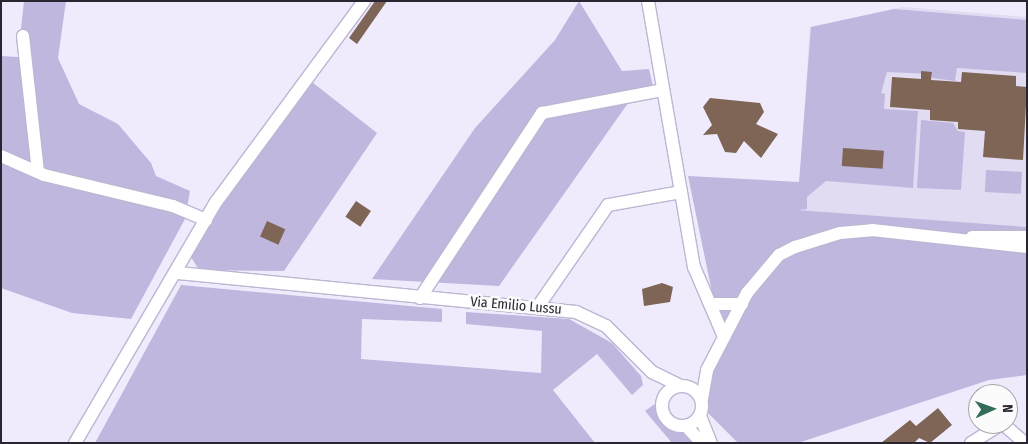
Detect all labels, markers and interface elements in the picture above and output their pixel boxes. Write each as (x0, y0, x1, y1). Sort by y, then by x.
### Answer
street label: Via Emilio Lussu (470, 294, 562, 318)
north arrow (968, 384, 1018, 434)
text: N (999, 404, 1016, 413)

